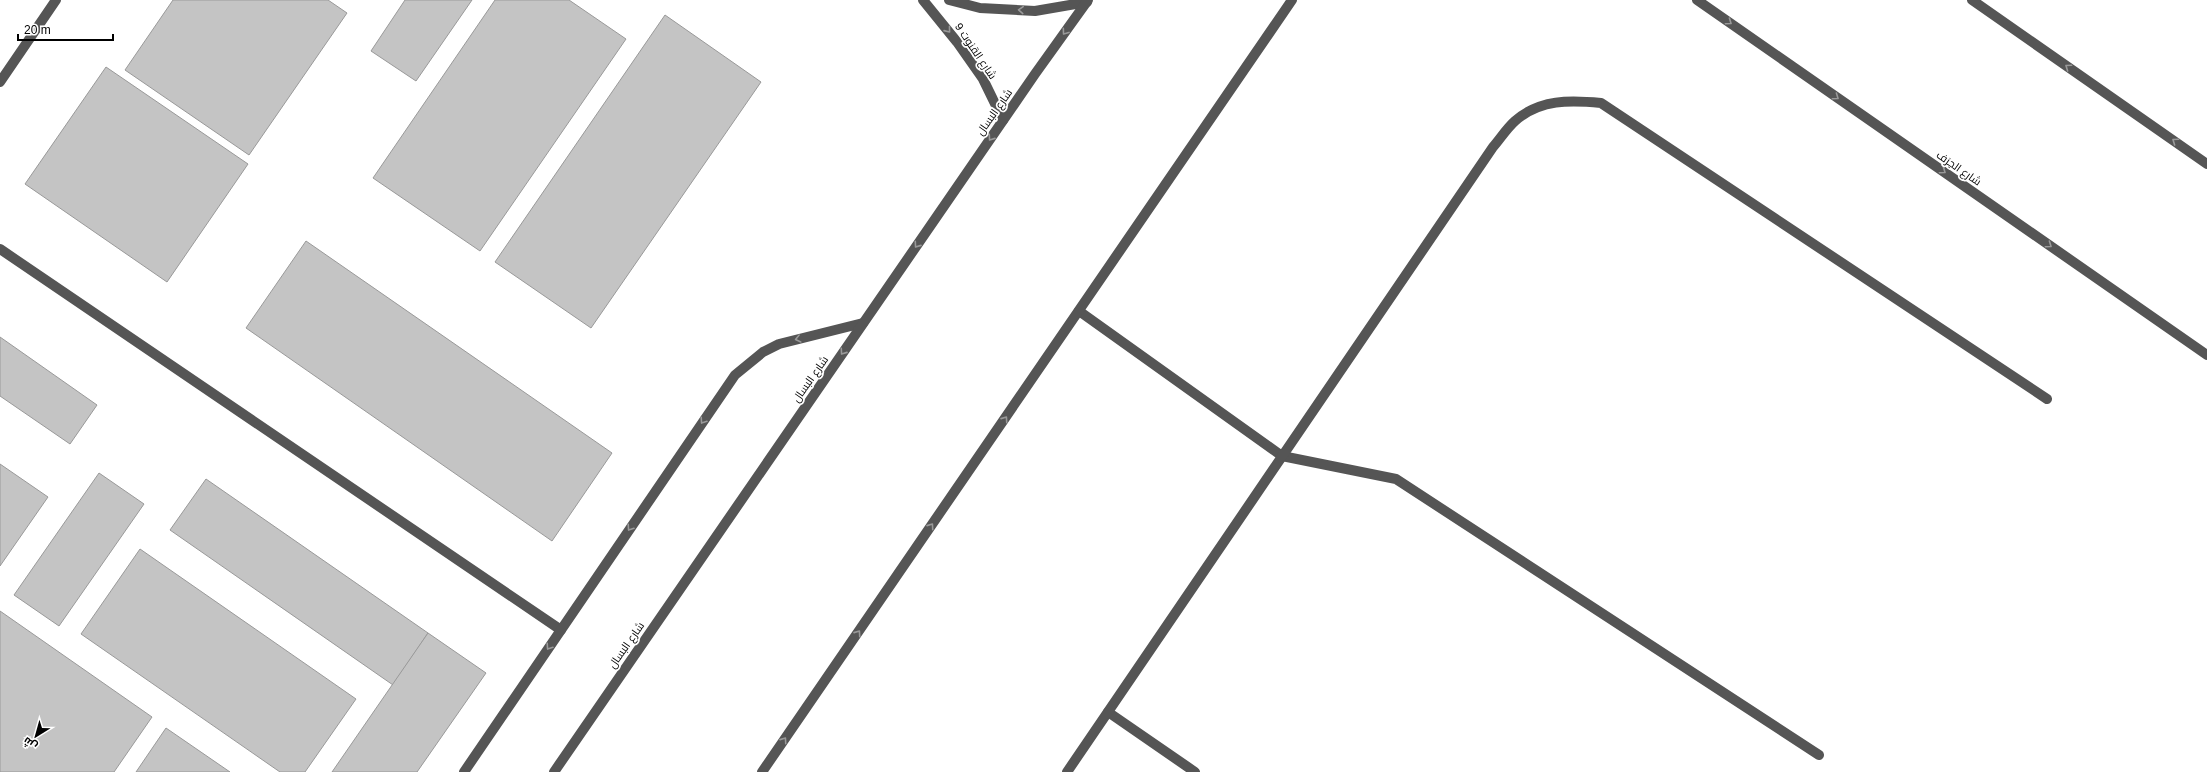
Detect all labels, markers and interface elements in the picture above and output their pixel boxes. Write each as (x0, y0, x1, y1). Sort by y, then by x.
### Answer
one-way arrow (1018, 6, 1024, 14)
scale bar (18, 16, 113, 42)
one-way arrow (1725, 17, 1732, 25)
street label: شارع القنوت 9 (951, 21, 999, 82)
text: 20 m (24, 23, 51, 37)
one-way arrow (943, 26, 950, 33)
one-way arrow (1063, 27, 1070, 34)
one-way arrow (2066, 65, 2073, 72)
street label: شارع البسال (974, 87, 1016, 139)
one-way arrow (1832, 92, 1839, 100)
one-way arrow (988, 134, 996, 141)
one-way arrow (2172, 138, 2179, 146)
street label: شارع الحِرَف (1933, 148, 1984, 189)
one-way arrow (1938, 166, 1945, 173)
one-way arrow (2045, 240, 2052, 248)
one-way arrow (914, 241, 922, 248)
one-way arrow (795, 334, 802, 343)
one-way arrow (840, 348, 848, 355)
street label: شارع البسال (790, 354, 832, 406)
one-way arrow (1000, 416, 1007, 423)
one-way arrow (701, 417, 708, 424)
one-way arrow (926, 523, 933, 530)
one-way arrow (628, 524, 635, 531)
street label: شارع البسال (606, 620, 648, 672)
one-way arrow (853, 630, 861, 637)
one-way arrow (547, 643, 554, 650)
north arrow (16, 716, 56, 756)
text: ش (21, 734, 40, 753)
one-way arrow (779, 737, 787, 744)

